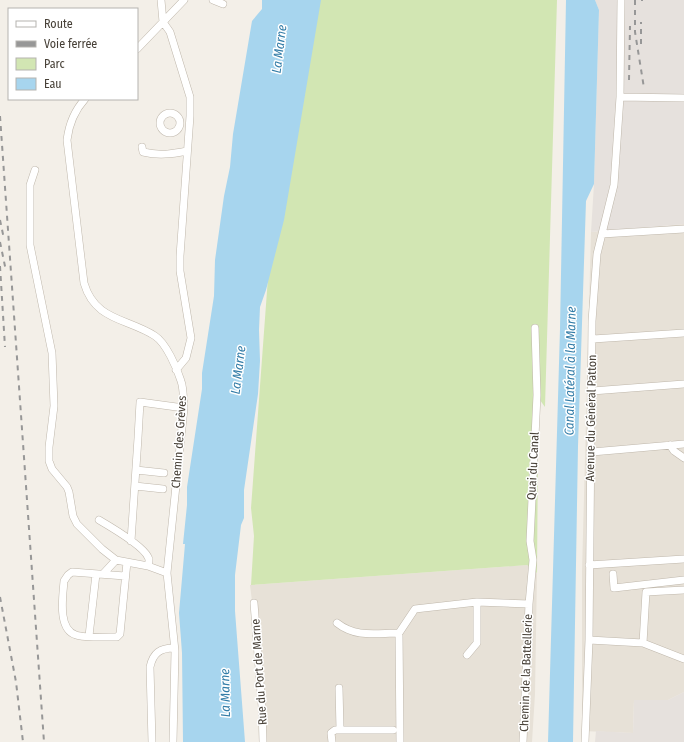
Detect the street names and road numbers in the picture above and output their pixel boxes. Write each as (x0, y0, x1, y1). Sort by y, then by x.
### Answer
street label: Avenue du Général Patton (583, 354, 599, 482)
street label: Chemin des Grèves (169, 395, 189, 489)
street label: Quai du Canal (524, 432, 542, 500)
street label: Chemin de la Battellerie (517, 614, 535, 732)
street label: Rue du Port de Marne (248, 618, 270, 726)

